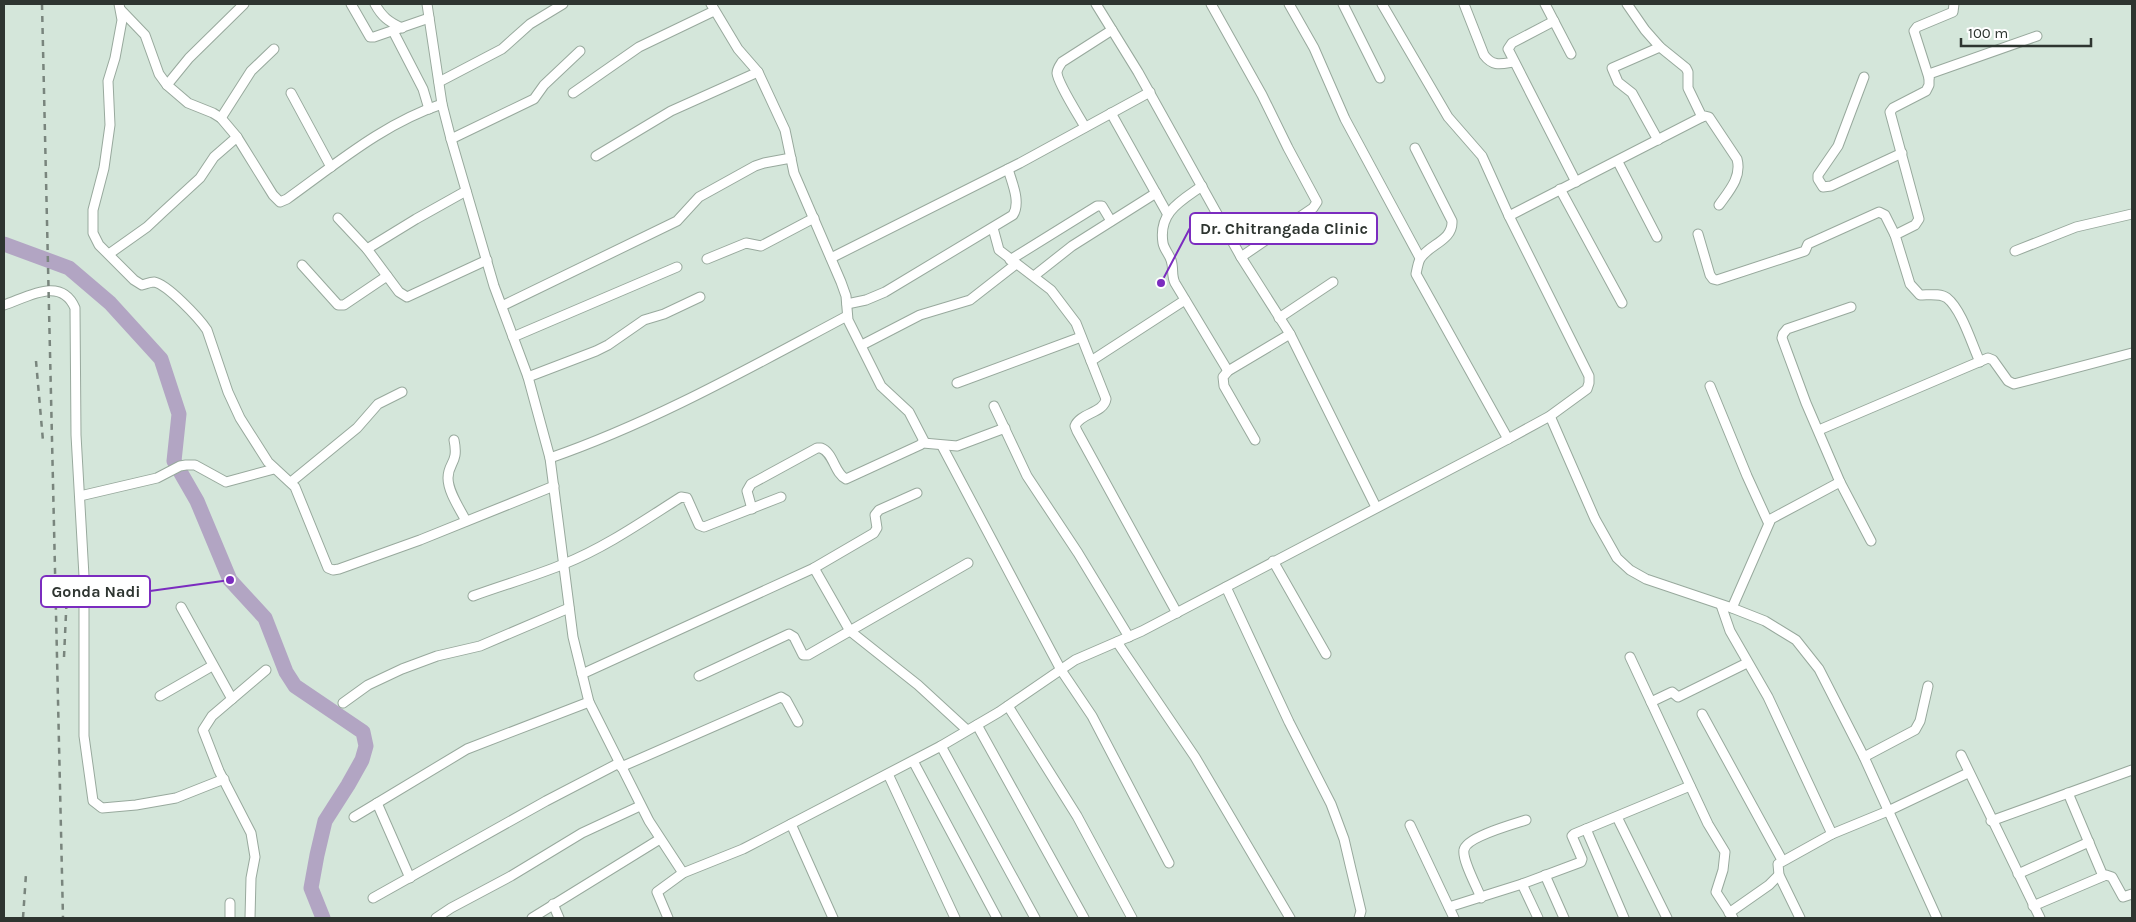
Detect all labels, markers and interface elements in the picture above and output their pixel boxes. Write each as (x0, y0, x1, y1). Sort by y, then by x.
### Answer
scale bar (1961, 15, 2091, 47)
text: 100 m (1968, 24, 2008, 42)
callout: Dr. Chitrangada Clinic (1190, 213, 1377, 244)
text: Dr. Chitrangada Clinic (1200, 219, 1368, 238)
callout: Gonda Nadi (41, 576, 150, 607)
text: Gonda Nadi (52, 582, 141, 601)

